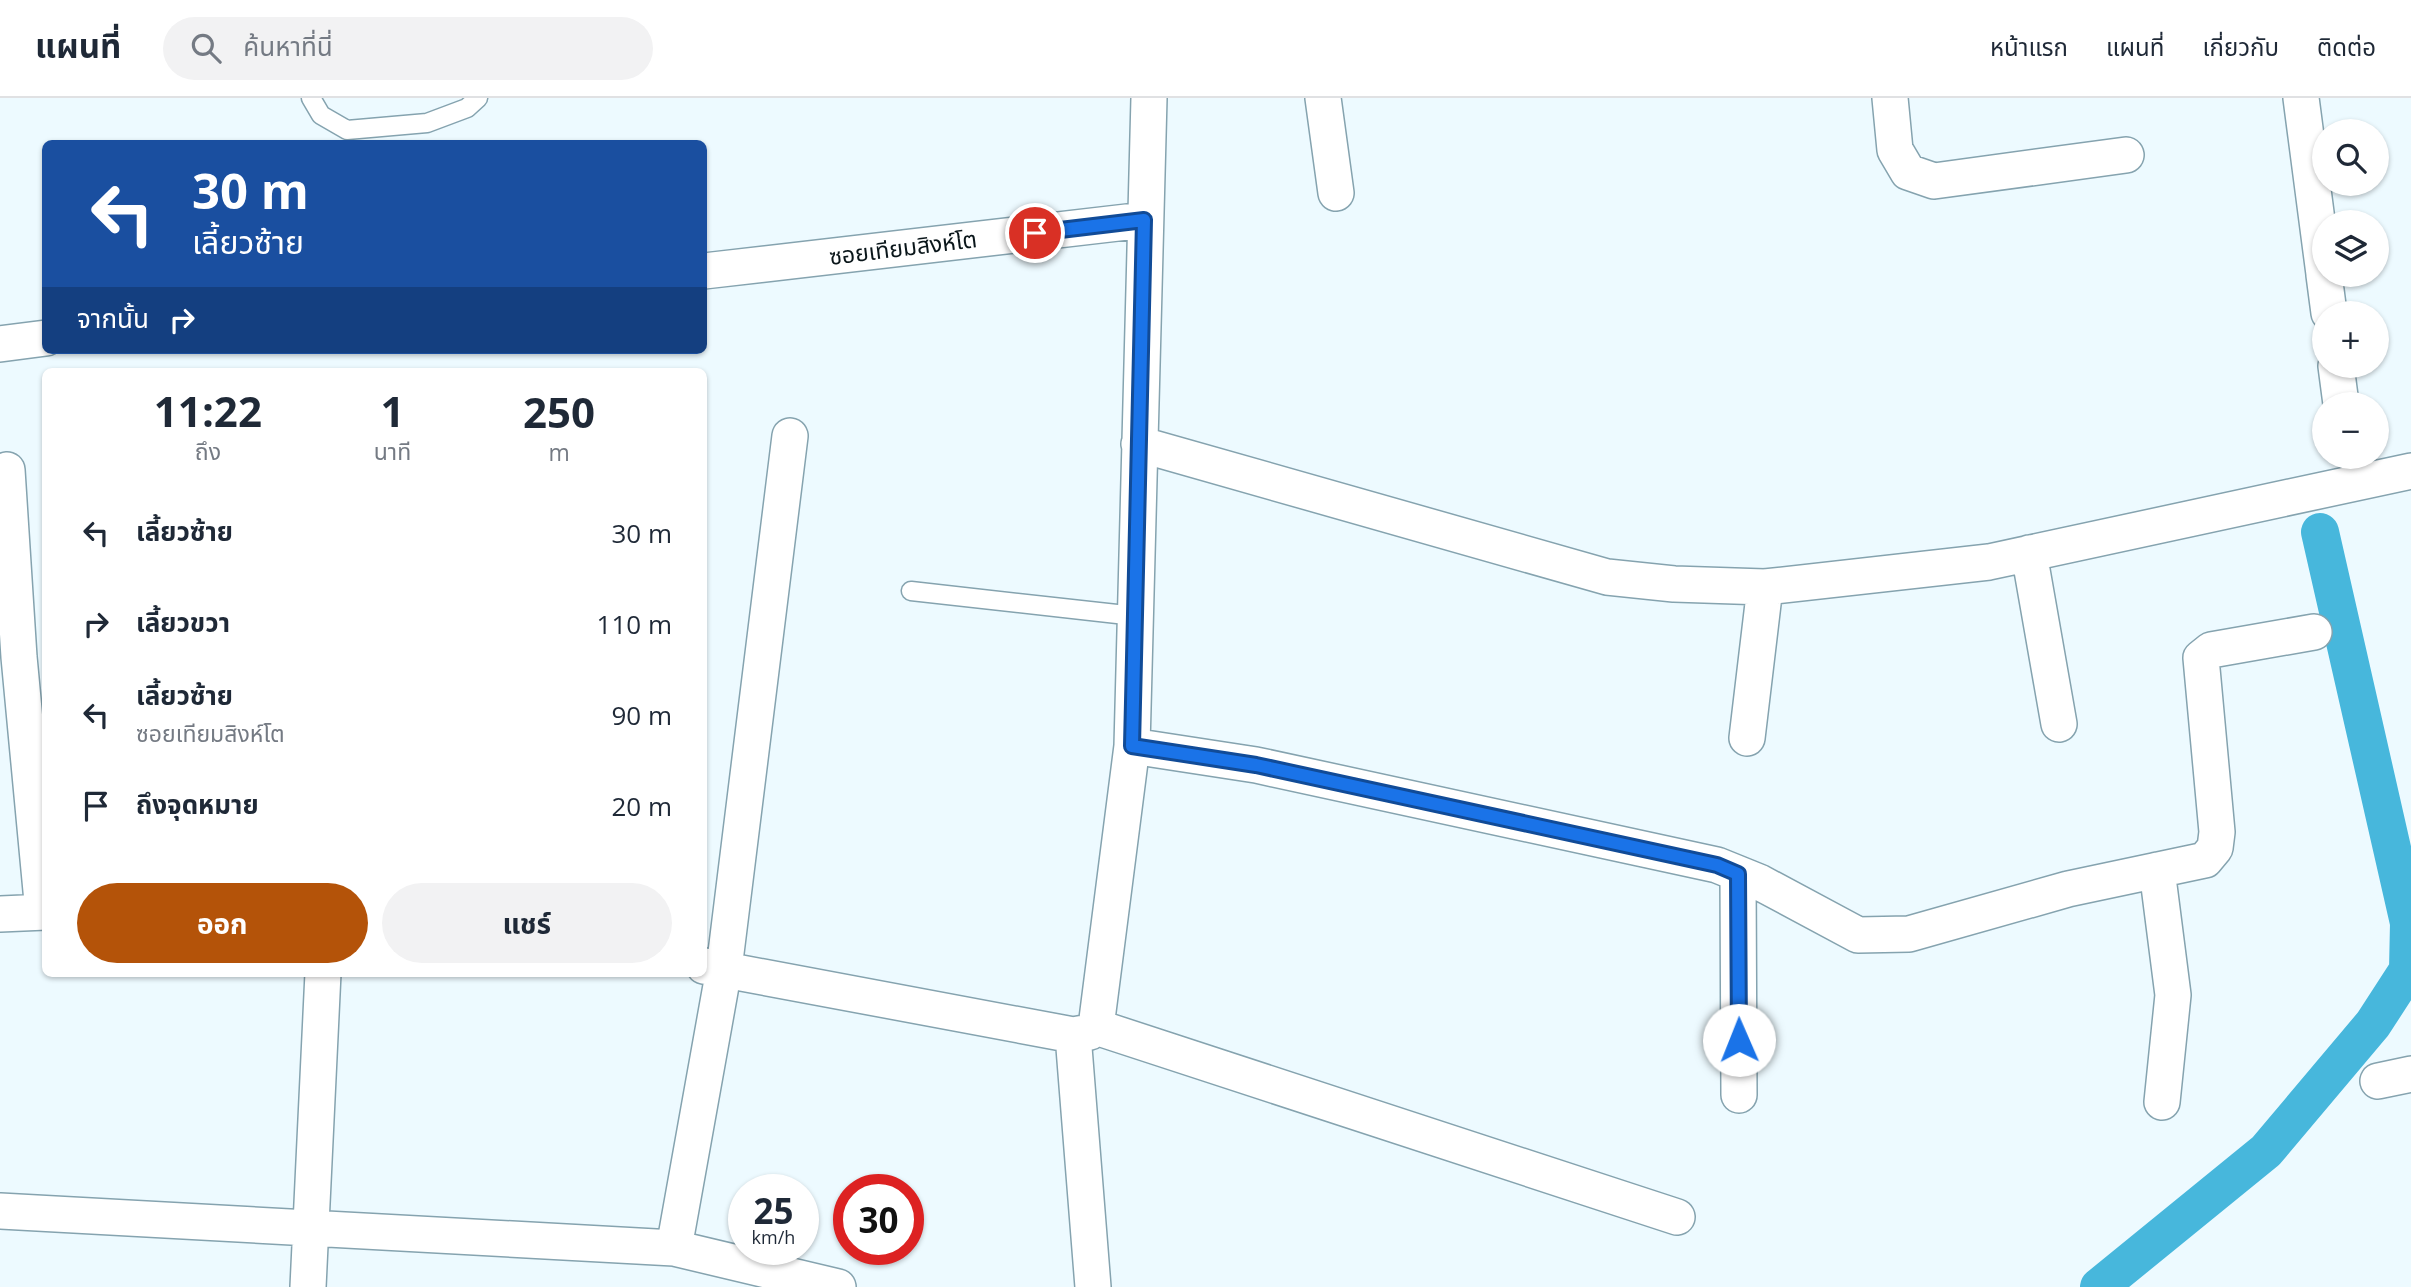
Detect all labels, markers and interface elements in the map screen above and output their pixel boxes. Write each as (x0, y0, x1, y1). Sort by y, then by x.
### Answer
search box (163, 17, 653, 80)
text: แผนที่ (35, 23, 121, 68)
text: ค้นหาที่นี่ (243, 28, 333, 64)
icon: search (187, 29, 225, 67)
text: หน้าแรก (1990, 30, 2068, 63)
text: แผนที่ (2106, 30, 2164, 63)
text: เกี่ยวกับ (2202, 30, 2279, 63)
text: ติดต่อ (2317, 30, 2376, 63)
map controls (2312, 119, 2389, 469)
button: search (2312, 119, 2389, 196)
text: 30 m (192, 157, 309, 223)
icon: left (77, 168, 168, 259)
pin (1005, 203, 1065, 263)
button: layers (2312, 210, 2389, 287)
icon: arrive (1016, 214, 1054, 252)
text: เลี้ยวซ้าย (192, 220, 304, 263)
street label: ซอยเทียมสิงห์โต (827, 222, 979, 272)
text: จากนั้น (77, 300, 149, 336)
icon: right (163, 301, 201, 339)
button: + (2312, 301, 2389, 378)
text: 11:22 (154, 382, 262, 439)
text: 1 (380, 382, 405, 439)
text: 250 (523, 383, 595, 440)
button: − (2312, 392, 2389, 469)
text: ถึง (195, 435, 221, 467)
text: นาที (374, 435, 411, 467)
text: m (548, 436, 570, 468)
text: เลี้ยวซ้าย (136, 513, 233, 549)
icon: left (77, 514, 115, 552)
text: 30 m (611, 515, 672, 551)
text: เลี้ยวขวา (136, 604, 230, 640)
icon: right (77, 605, 115, 643)
text: 110 m (597, 606, 672, 642)
text: เลี้ยวซ้าย (136, 677, 233, 713)
icon: left (77, 696, 115, 734)
text: 90 m (611, 697, 672, 733)
text: ซอยเทียมสิงห์โต (136, 717, 285, 749)
text: ถึงจุดหมาย (136, 786, 259, 822)
icon: arrive (77, 787, 115, 825)
text: 20 m (611, 788, 672, 824)
button: ออก (77, 883, 368, 963)
button: แชร์ (382, 883, 672, 963)
position arrow (1702, 1003, 1776, 1077)
speed limit sign: 30 (833, 1174, 924, 1265)
text: 25 (753, 1187, 794, 1234)
text: km/h (752, 1225, 795, 1249)

